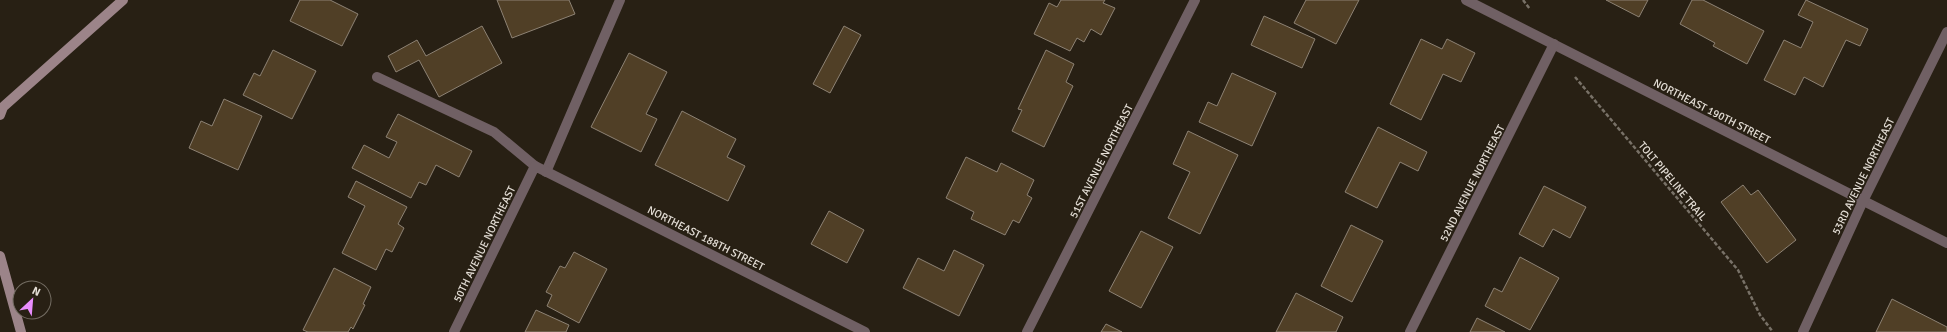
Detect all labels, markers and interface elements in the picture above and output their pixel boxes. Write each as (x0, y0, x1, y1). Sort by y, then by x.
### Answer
street label: NORTHEAST 190TH STREET (1651, 76, 1773, 147)
street label: 51ST AVENUE NORTHEAST (1067, 102, 1136, 220)
street label: 53RD AVENUE NORTHEAST (1829, 115, 1898, 237)
street label: 52ND AVENUE NORTHEAST (1437, 122, 1508, 244)
street label: TOLT PIPELINE TRAIL (1636, 139, 1710, 224)
street label: 50TH AVENUE NORTHEAST (451, 184, 518, 304)
street label: NORTHEAST 188TH STREET (645, 203, 767, 274)
north arrow (12, 280, 52, 320)
text: N (30, 284, 42, 299)

